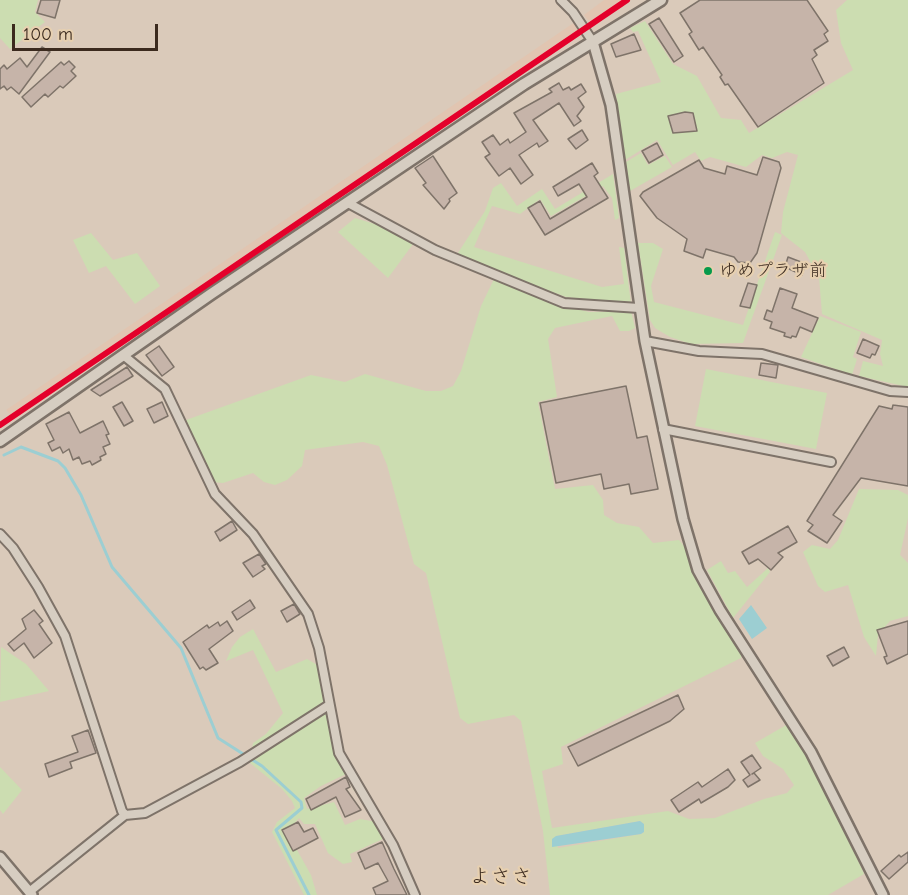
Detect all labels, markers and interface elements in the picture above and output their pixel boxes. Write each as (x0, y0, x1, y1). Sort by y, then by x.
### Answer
scale bar (15, 12, 160, 50)
text: 100 m (23, 24, 73, 45)
place label: ゆめプラザ前 (719, 260, 827, 282)
marker: ゆめプラザ前 (702, 265, 714, 277)
district label: よささ (470, 864, 532, 890)

